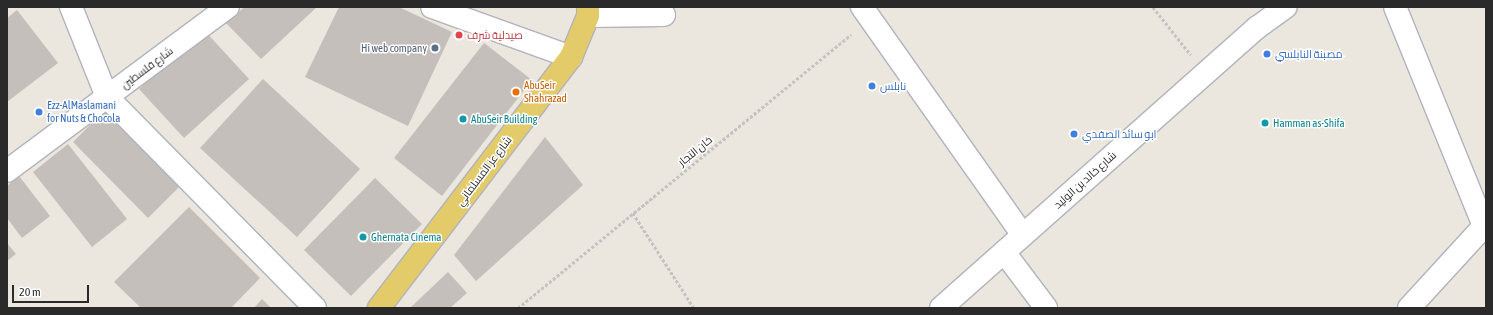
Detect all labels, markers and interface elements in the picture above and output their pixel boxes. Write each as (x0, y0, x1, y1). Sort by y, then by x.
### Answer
place label: صيدلية شرف (467, 28, 523, 42)
marker: صيدلية شرف (454, 30, 464, 40)
place label: Hi web company (361, 41, 427, 55)
marker: Hi web company (430, 43, 440, 53)
street label: شارع فلسطين (118, 44, 176, 92)
place label: مصبنة النابلسي (1275, 47, 1343, 61)
marker: مصبنة النابلسي (1262, 49, 1272, 59)
place label: AbuSeir Shahrazad (524, 79, 567, 105)
place label: نابلس (880, 79, 906, 93)
marker: نابلس (867, 81, 877, 91)
marker: AbuSeir Shahrazad (511, 87, 521, 97)
place label: Ezz-AlMaslamani for Nuts & Chocola (47, 99, 120, 125)
marker: Ezz-AlMaslamani for Nuts & Chocola (34, 107, 44, 117)
place label: AbuSeir Building (471, 112, 537, 126)
marker: AbuSeir Building (458, 114, 468, 124)
place label: Hamman as-Shifa (1273, 116, 1345, 130)
marker: Hamman as-Shifa (1260, 118, 1270, 128)
place label: ابو سائد الصفدي (1082, 127, 1157, 141)
marker: ابو سائد الصفدي (1069, 129, 1079, 139)
street label: خان التجار (675, 133, 715, 169)
street label: شارع عز المسلماني (454, 134, 514, 208)
street label: شارع خالد بن الوليد (1051, 149, 1119, 211)
place label: Ghernata Cinema (371, 230, 441, 244)
marker: Ghernata Cinema (358, 232, 368, 242)
scale bar (14, 277, 91, 303)
text: 20 m (19, 285, 41, 299)

